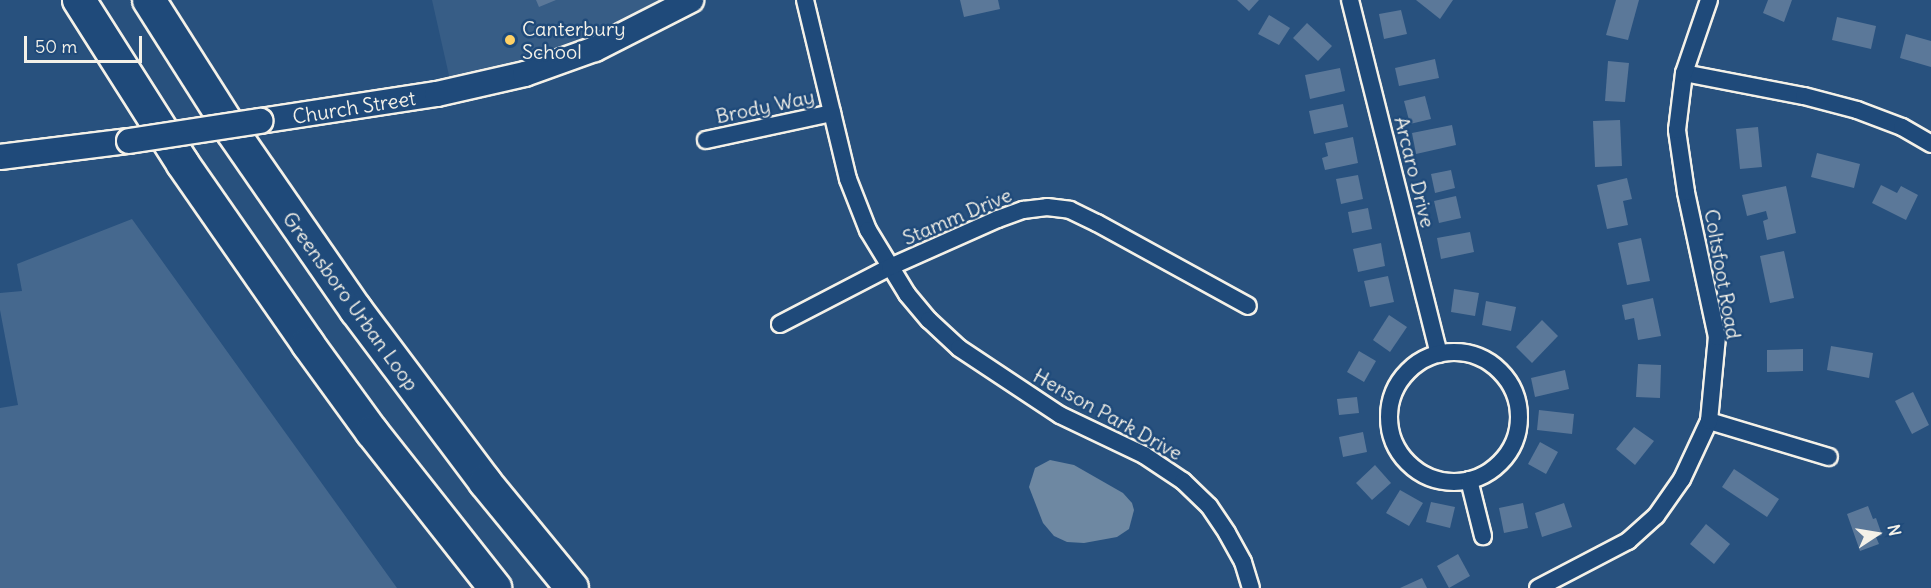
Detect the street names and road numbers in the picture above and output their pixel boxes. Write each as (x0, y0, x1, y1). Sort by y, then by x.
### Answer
street label: Brody Way (713, 84, 817, 128)
street label: Church Street (291, 85, 417, 129)
street label: Arcaro Drive (1390, 114, 1440, 230)
street label: Stamm Drive (899, 182, 1015, 250)
street label: Greensboro Urban Loop (278, 207, 424, 395)
street label: Coltsfoot Road (1700, 207, 1746, 341)
street label: Henson Park Drive (1029, 363, 1187, 465)

